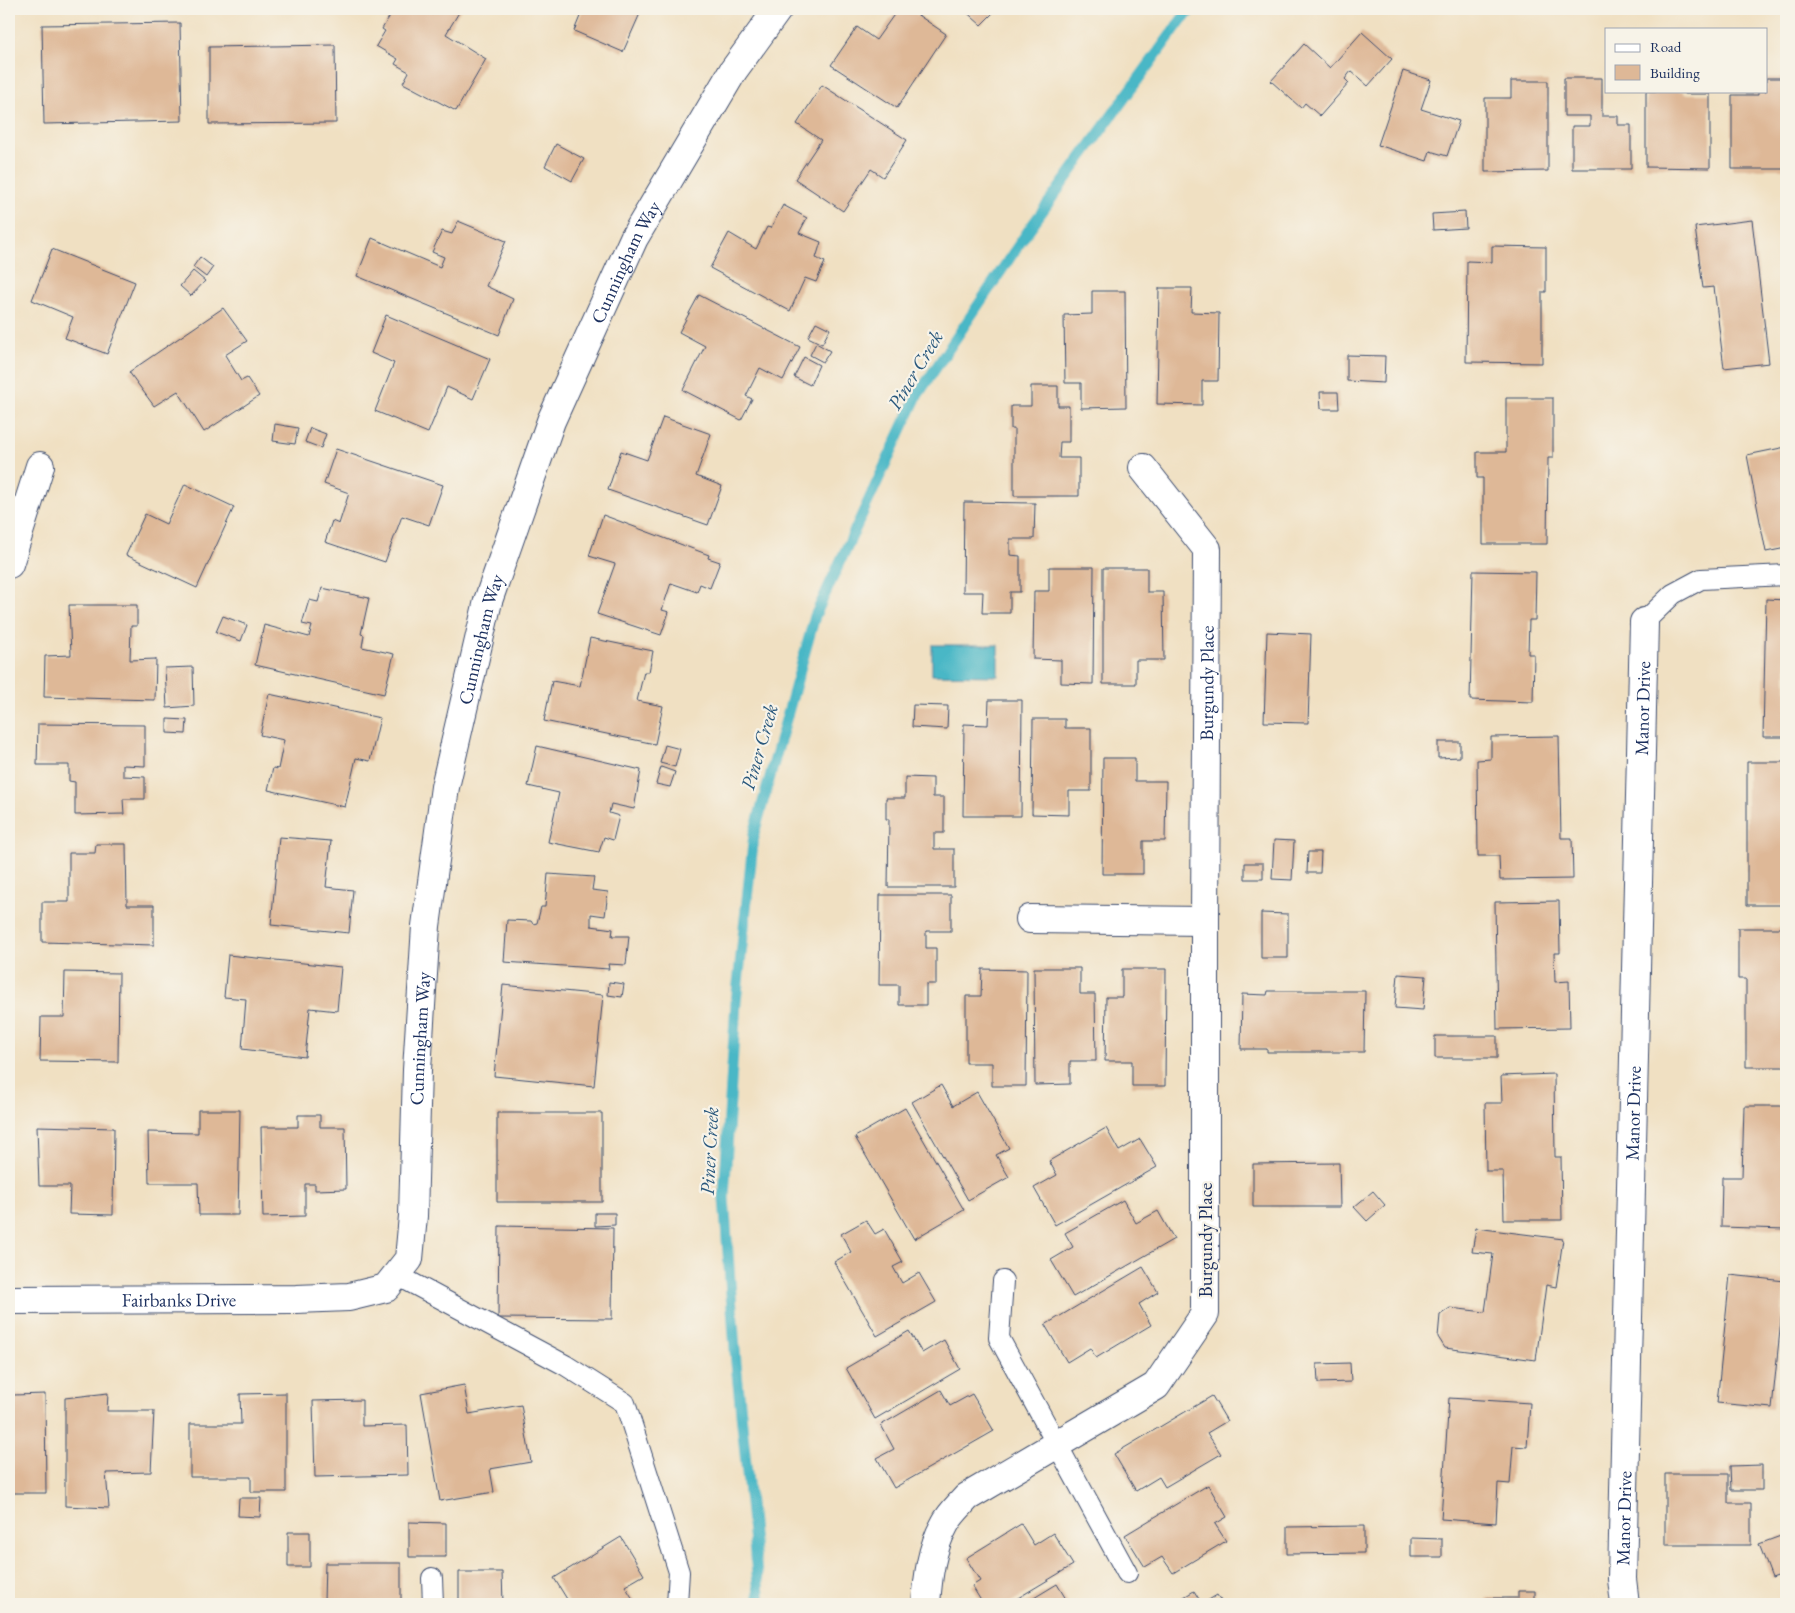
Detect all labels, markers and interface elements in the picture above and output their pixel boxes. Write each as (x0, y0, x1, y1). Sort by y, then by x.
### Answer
legend (1605, 28, 1768, 92)
text: Road (1650, 37, 1682, 56)
text: Building (1650, 63, 1700, 82)
street label: Cunningham Way (584, 195, 666, 327)
water label: Piner Creek (881, 325, 949, 415)
street label: Cunningham Way (452, 570, 509, 707)
street label: Burgundy Place (1193, 626, 1219, 741)
street label: Manor Drive (1628, 661, 1656, 756)
water label: Piner Creek (734, 701, 784, 793)
street label: Cunningham Way (404, 970, 436, 1106)
street label: Manor Drive (1619, 1066, 1646, 1161)
water label: Piner Creek (694, 1106, 724, 1196)
street label: Burgundy Place (1193, 1183, 1218, 1297)
street label: Fairbanks Drive (122, 1287, 236, 1312)
street label: Manor Drive (1610, 1471, 1637, 1566)

